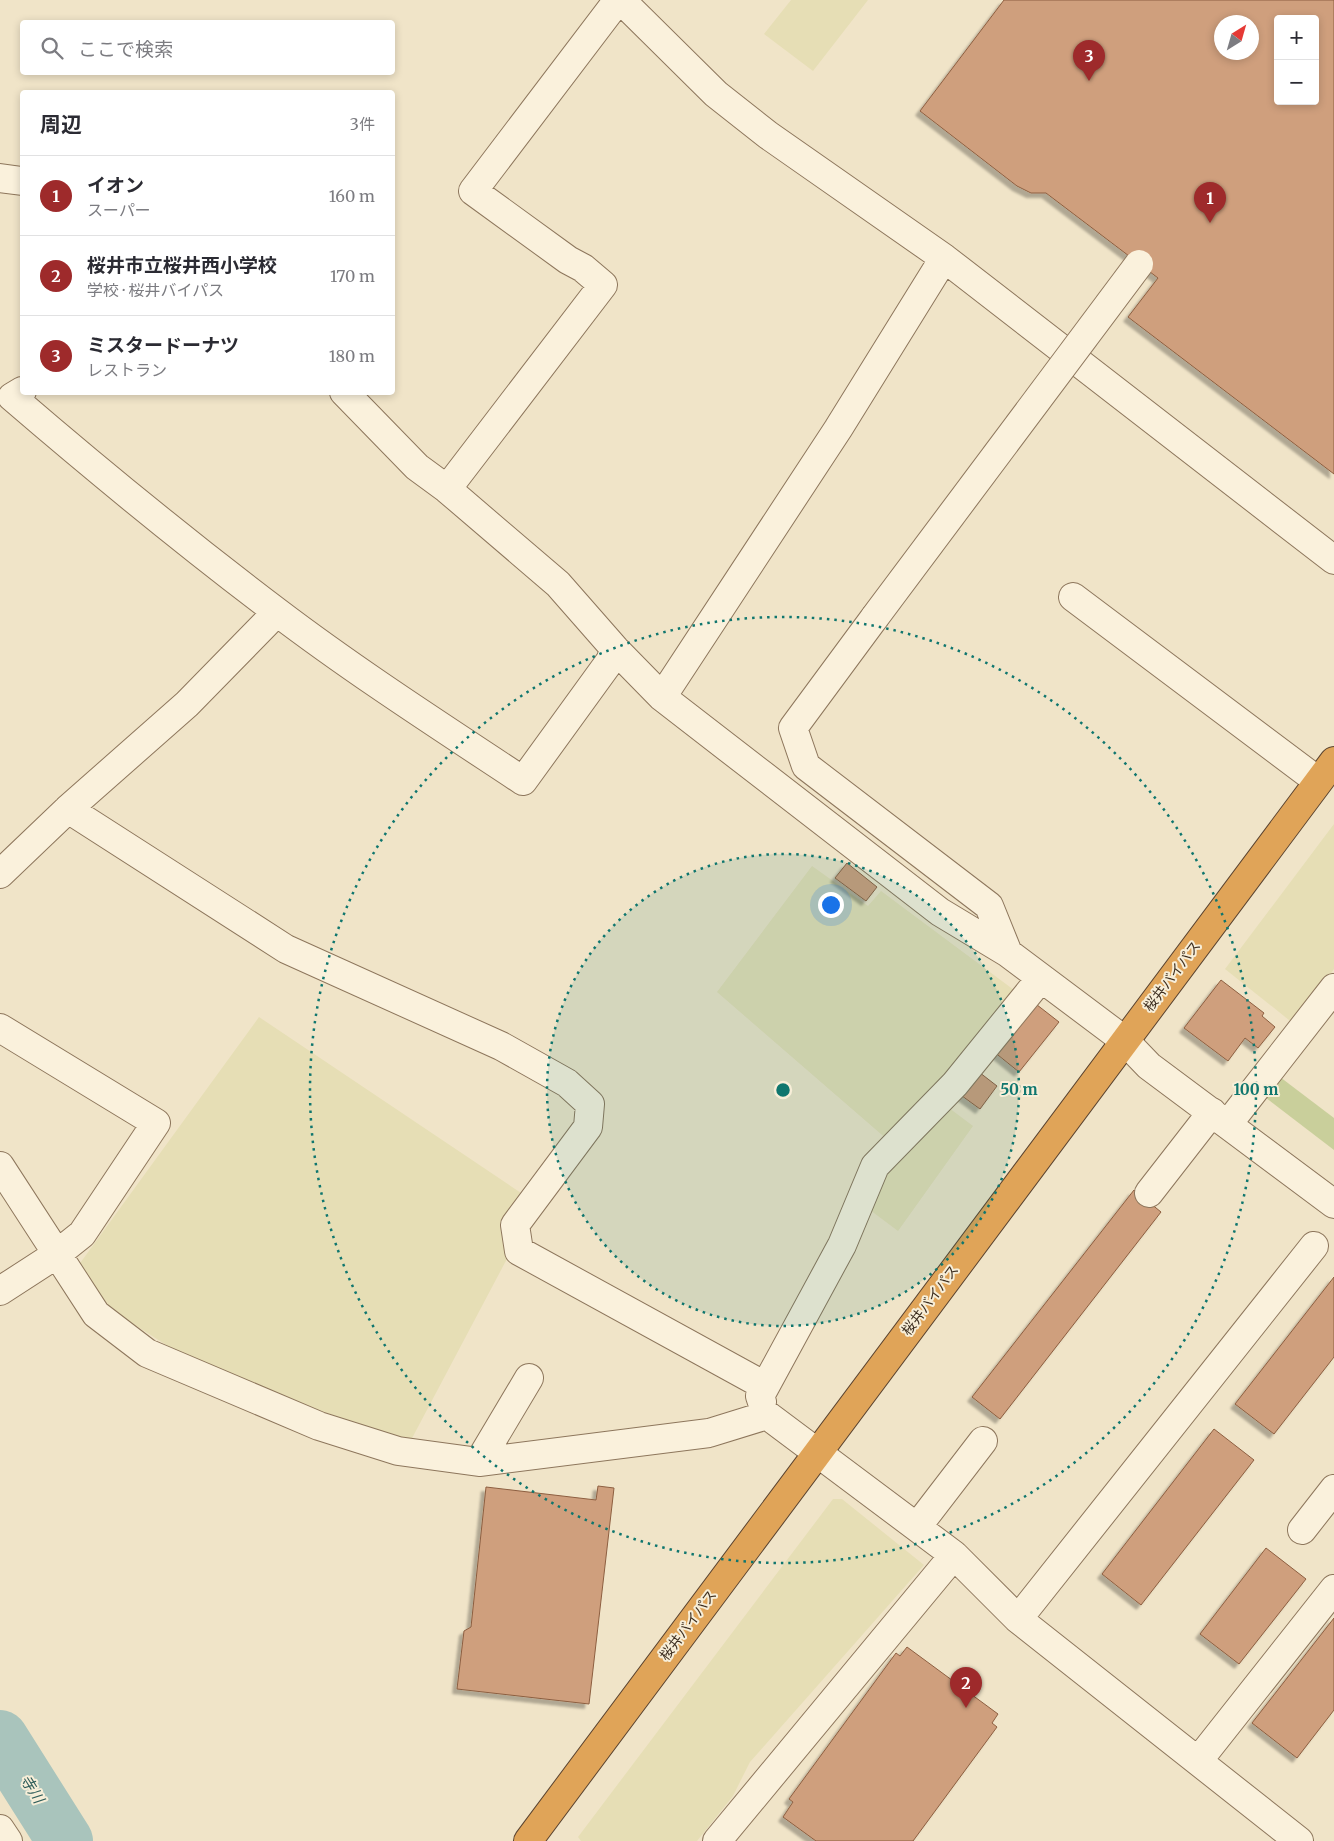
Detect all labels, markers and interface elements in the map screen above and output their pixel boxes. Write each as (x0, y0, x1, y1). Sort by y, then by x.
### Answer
north arrow (1214, 15, 1259, 60)
map controls (1274, 15, 1319, 105)
button: + (1274, 15, 1319, 60)
search box (20, 20, 395, 75)
icon: search (38, 34, 66, 62)
text: ここで検索 (78, 37, 173, 61)
pin: 3 (1073, 40, 1105, 81)
button: − (1274, 60, 1319, 105)
text: 周辺 (40, 111, 82, 138)
text: 3件 (350, 114, 375, 134)
text: イオン (87, 173, 144, 197)
pin: 1 (1194, 182, 1226, 223)
text: 1 (52, 186, 60, 206)
text: 160 m (329, 186, 375, 206)
text: スーパー (87, 200, 151, 220)
text: 桜井市立桜井西小学校 (87, 253, 277, 277)
text: 2 (51, 266, 61, 286)
text: 170 m (330, 266, 375, 286)
text: 学校 · 桜井バイパス (87, 280, 224, 300)
text: ミスタードーナツ (87, 333, 239, 357)
text: 3 (51, 346, 61, 366)
text: 180 m (329, 346, 375, 366)
text: レストラン (87, 360, 167, 380)
your location (818, 892, 844, 918)
street label: 桜井バイパス (1140, 937, 1204, 1015)
text: 50 m (1000, 1080, 1038, 1099)
text: 100 m (1234, 1080, 1278, 1099)
centre of rings (774, 1081, 792, 1099)
street label: 桜井バイパス (898, 1261, 962, 1339)
street label: 桜井バイパス (656, 1586, 720, 1664)
pin: 2 (950, 1667, 982, 1708)
water label: 寺川 (16, 1771, 49, 1808)

